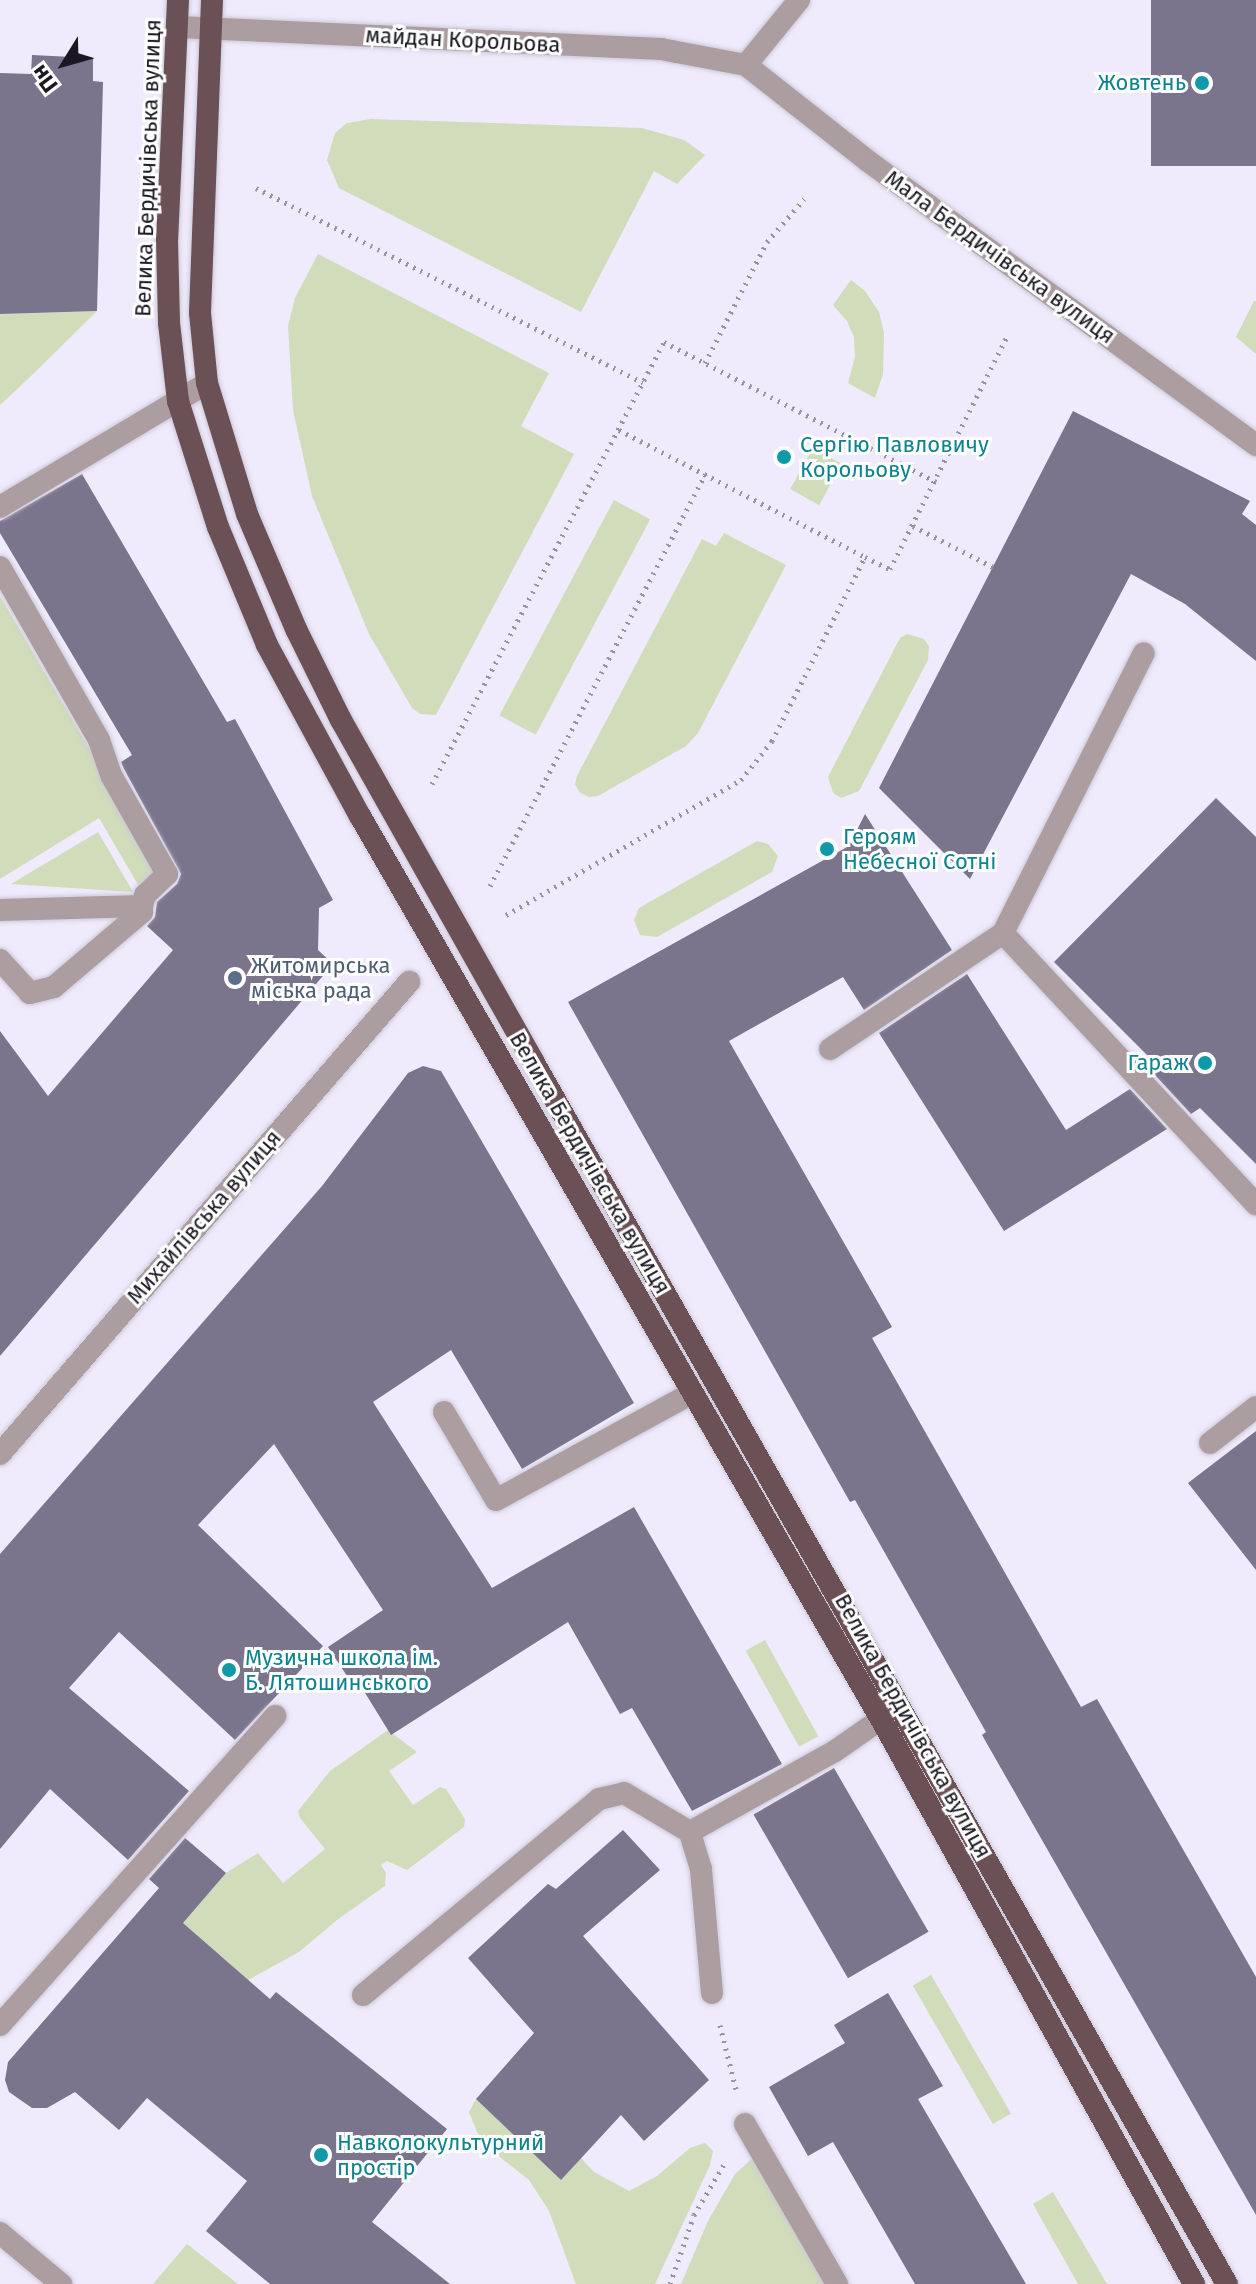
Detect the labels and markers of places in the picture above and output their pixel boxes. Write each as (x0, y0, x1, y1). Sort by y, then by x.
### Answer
place label: Жовтень (1098, 70, 1186, 96)
marker: Жовтень (1193, 74, 1211, 92)
place label: Сергію Павловичу Корольову (800, 431, 989, 482)
marker: Сергію Павловичу Корольову (775, 448, 793, 466)
place label: Героям Небесної Сотні (843, 823, 996, 874)
marker: Героям Небесної Сотні (818, 840, 836, 858)
place label: Житомирська міська рада (251, 952, 390, 1004)
marker: Житомирська міська рада (226, 969, 244, 987)
place label: Гараж (1127, 1050, 1189, 1076)
marker: Гараж (1196, 1054, 1214, 1072)
place label: Музична школа ім. Б. Лятошинського (245, 1644, 438, 1696)
marker: Музична школа ім. Б. Лятошинського (220, 1661, 238, 1679)
place label: Навколокультурний простір (337, 2129, 544, 2180)
marker: Навколокультурний простір (312, 2146, 330, 2164)

